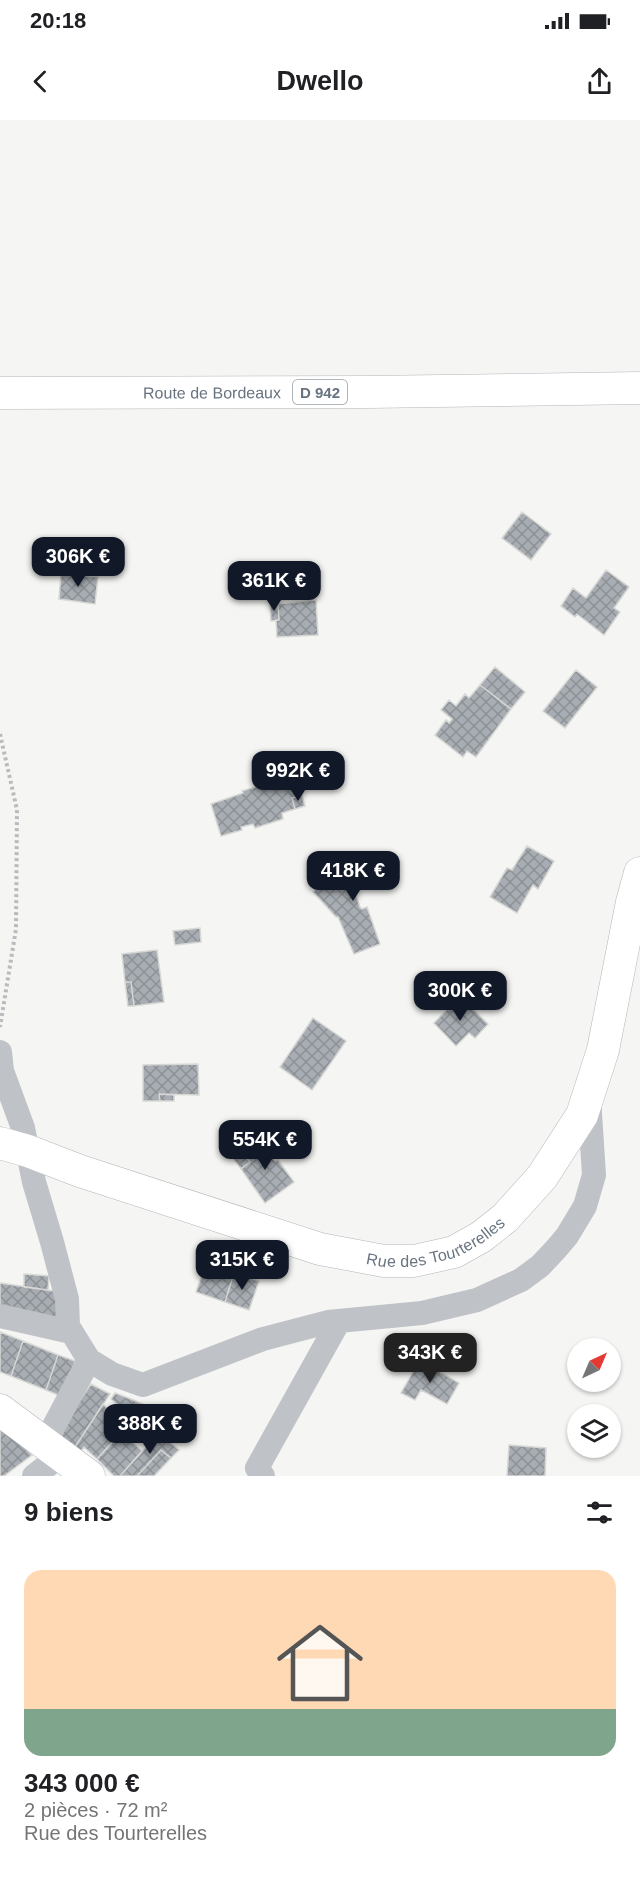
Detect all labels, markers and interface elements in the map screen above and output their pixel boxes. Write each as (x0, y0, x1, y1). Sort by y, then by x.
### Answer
text: 20:18 (30, 8, 86, 33)
icon: back (24, 65, 57, 98)
icon: share (583, 65, 616, 98)
text: Dwello (276, 66, 364, 96)
road number: D 942 (293, 380, 347, 404)
street label: Route de Bordeaux (143, 384, 281, 401)
pin: 306K € (29, 537, 127, 588)
text: 306K € (46, 545, 110, 567)
pin: 361K € (225, 561, 323, 612)
text: 361K € (242, 569, 306, 591)
pin: 992K € (249, 751, 347, 802)
text: 992K € (266, 759, 330, 781)
pin: 418K € (304, 851, 402, 902)
text: 418K € (321, 859, 385, 881)
pin: 300K € (411, 971, 509, 1022)
text: 300K € (428, 979, 492, 1001)
pin: 554K € (216, 1120, 314, 1171)
text: 554K € (233, 1128, 297, 1150)
street label: Rue des Tourterelles (365, 1214, 508, 1270)
pin: 315K € (193, 1240, 291, 1291)
text: 315K € (210, 1248, 274, 1270)
pin: 343K € (381, 1333, 479, 1384)
north arrow (567, 1338, 621, 1392)
map controls (567, 1338, 621, 1458)
text: 343K € (398, 1341, 462, 1363)
pin: 388K € (101, 1404, 199, 1455)
button: layers (567, 1404, 621, 1458)
text: 388K € (118, 1412, 182, 1434)
icon: filters (583, 1496, 616, 1529)
text: 9 biens (24, 1497, 114, 1527)
icon: home (266, 1609, 374, 1717)
text: 343 000 € (24, 1768, 140, 1798)
text: 2 pièces · 72 m² (24, 1799, 167, 1821)
text: Rue des Tourterelles (24, 1822, 207, 1844)

